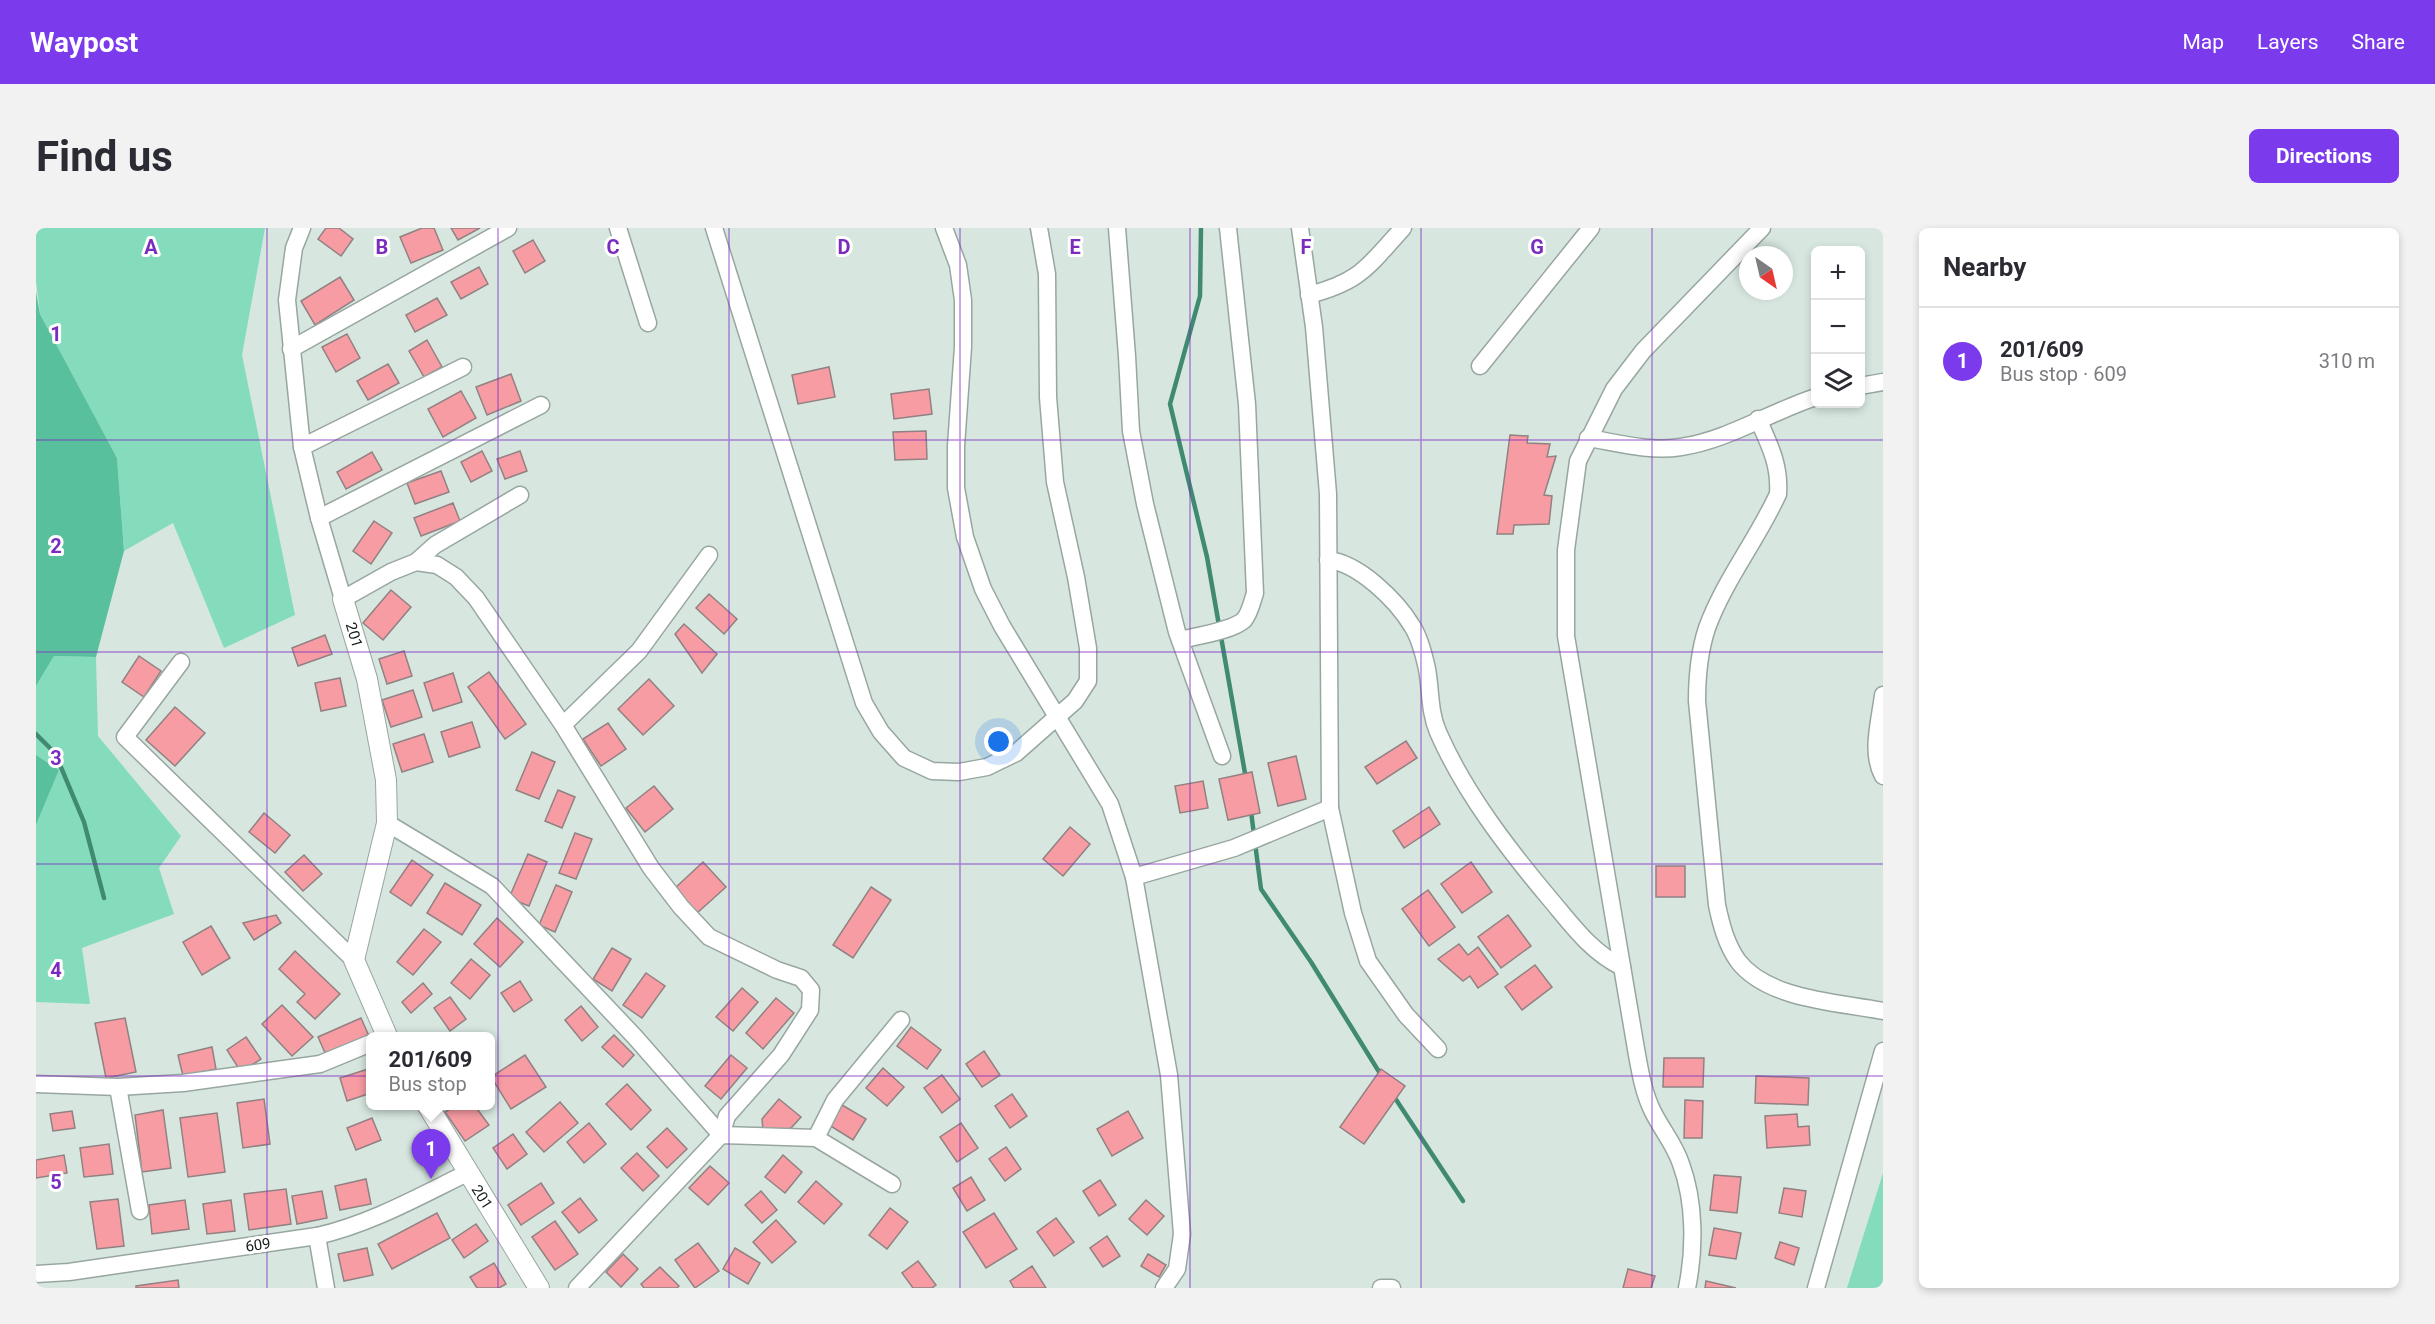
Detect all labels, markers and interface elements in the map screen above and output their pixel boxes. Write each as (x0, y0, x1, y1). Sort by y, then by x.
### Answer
text: Waypost (30, 26, 138, 59)
text: Map (2182, 30, 2224, 54)
text: Layers (2257, 30, 2318, 54)
text: Share (2351, 30, 2405, 54)
button: Directions (2249, 129, 2399, 183)
text: Find us (36, 132, 173, 181)
text: A (144, 235, 158, 259)
text: B (376, 235, 388, 259)
text: C (606, 235, 620, 259)
text: D (838, 235, 851, 259)
text: E (1069, 235, 1081, 259)
text: F (1301, 235, 1312, 259)
text: G (1530, 235, 1544, 259)
north arrow (1739, 246, 1793, 300)
map controls (1811, 246, 1865, 408)
button: + (1811, 246, 1865, 300)
text: Nearby (1943, 252, 2026, 282)
button: − (1811, 300, 1865, 354)
text: 1 (50, 322, 62, 346)
text: 201/609 (2000, 337, 2084, 362)
text: 1 (1957, 349, 1968, 373)
text: 310 m (2319, 349, 2375, 373)
button: layers (1811, 354, 1865, 408)
text: Bus stop · 609 (2000, 362, 2127, 386)
text: 2 (50, 534, 62, 558)
street label: 201 (342, 620, 366, 650)
your location (984, 727, 1013, 756)
text: 3 (50, 746, 62, 770)
text: 4 (50, 958, 62, 982)
popup (366, 1032, 495, 1110)
text: 201/609 (389, 1047, 472, 1072)
text: Bus stop (389, 1072, 467, 1096)
pin: 1 (412, 1130, 450, 1179)
text: 5 (50, 1170, 62, 1194)
street label: 201 (468, 1182, 496, 1212)
street label: 609 (244, 1234, 272, 1256)

